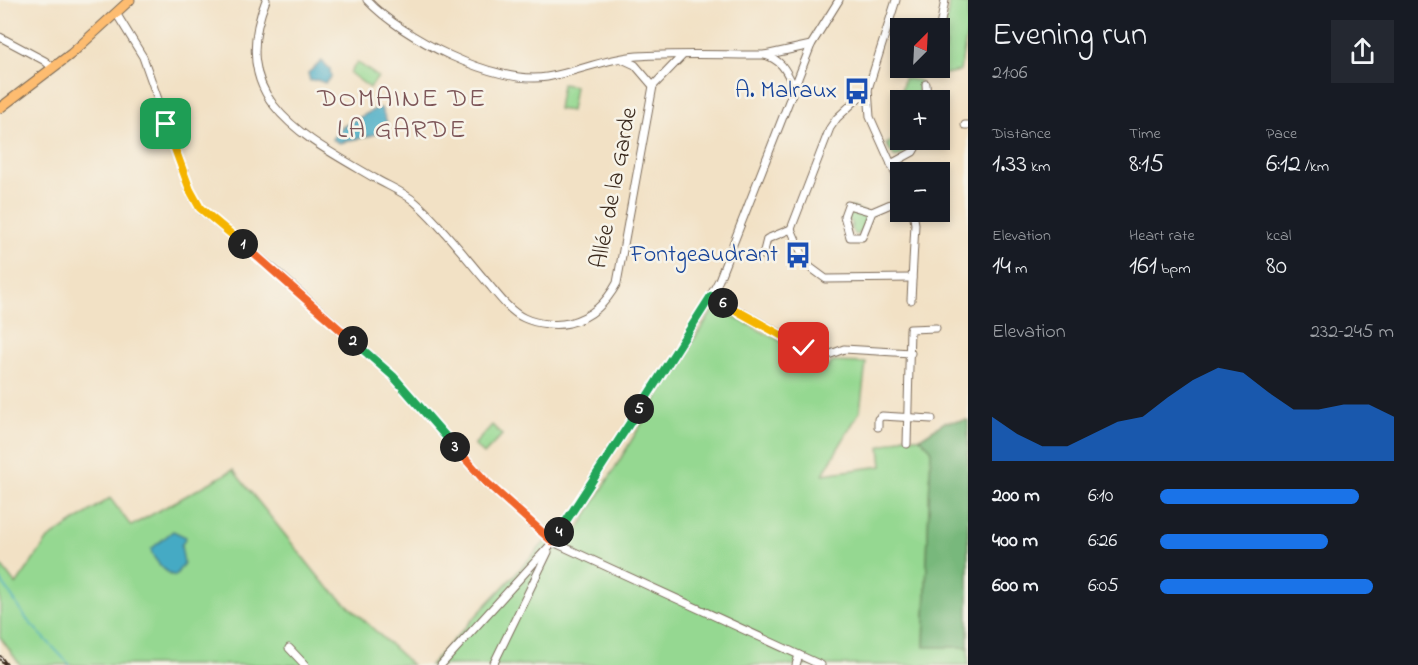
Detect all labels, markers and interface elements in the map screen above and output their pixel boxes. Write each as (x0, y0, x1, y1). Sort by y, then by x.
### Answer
text: Evening run (992, 12, 1147, 60)
north arrow (890, 18, 950, 78)
map controls (890, 18, 950, 222)
button: share (1331, 20, 1394, 83)
text: 21:06 (992, 59, 1027, 88)
place label: A. Malraux (735, 74, 837, 109)
bus stop icon: A. Malraux (842, 76, 872, 106)
district label: DOMAINE DE LA GARDE (316, 80, 487, 150)
button: + (890, 90, 950, 150)
pin (140, 98, 191, 149)
street label: Allée de la Garde (582, 104, 648, 271)
icon: arrive (149, 107, 182, 140)
text: Distance (992, 122, 1051, 146)
text: Time (1129, 122, 1161, 146)
text: Pace (1266, 122, 1297, 146)
text: 1.33 (992, 146, 1027, 184)
text: 8:15 (1129, 146, 1164, 184)
text: 6:12 (1266, 146, 1301, 184)
text: km (1027, 155, 1051, 179)
text: /km (1301, 155, 1329, 179)
button: − (890, 162, 950, 222)
text: Elevation (992, 224, 1051, 248)
text: Heart rate (1129, 224, 1195, 248)
text: kcal (1266, 224, 1291, 248)
pin: 1 (228, 229, 258, 259)
text: 1 (240, 232, 246, 256)
place label: Fontgeaudrant (629, 238, 778, 273)
bus stop icon: Fontgeaudrant (783, 240, 813, 270)
text: 14 (992, 248, 1011, 286)
text: 161 (1129, 248, 1157, 286)
text: 80 (1266, 248, 1287, 286)
text: m (1011, 257, 1027, 281)
text: bpm (1157, 257, 1191, 281)
pin: 6 (708, 288, 738, 318)
text: 6 (719, 291, 727, 315)
text: Elevation (992, 318, 1066, 347)
text: 232–245 m (1310, 318, 1394, 347)
pin (778, 322, 829, 373)
pin: 2 (338, 326, 368, 356)
text: 2 (349, 329, 357, 353)
icon: check (787, 331, 820, 364)
pin: 5 (624, 394, 654, 424)
text: 5 (634, 397, 644, 421)
pin: 3 (440, 432, 470, 462)
text: 3 (452, 435, 458, 459)
text: 200 m (992, 482, 1040, 511)
text: 6:10 (1088, 482, 1114, 511)
pin: 4 (544, 517, 574, 547)
text: 4 (556, 520, 562, 544)
text: 400 m (992, 527, 1038, 556)
text: 6:26 (1088, 527, 1117, 556)
text: 600 m (992, 572, 1039, 601)
text: 6:05 (1088, 572, 1119, 601)

